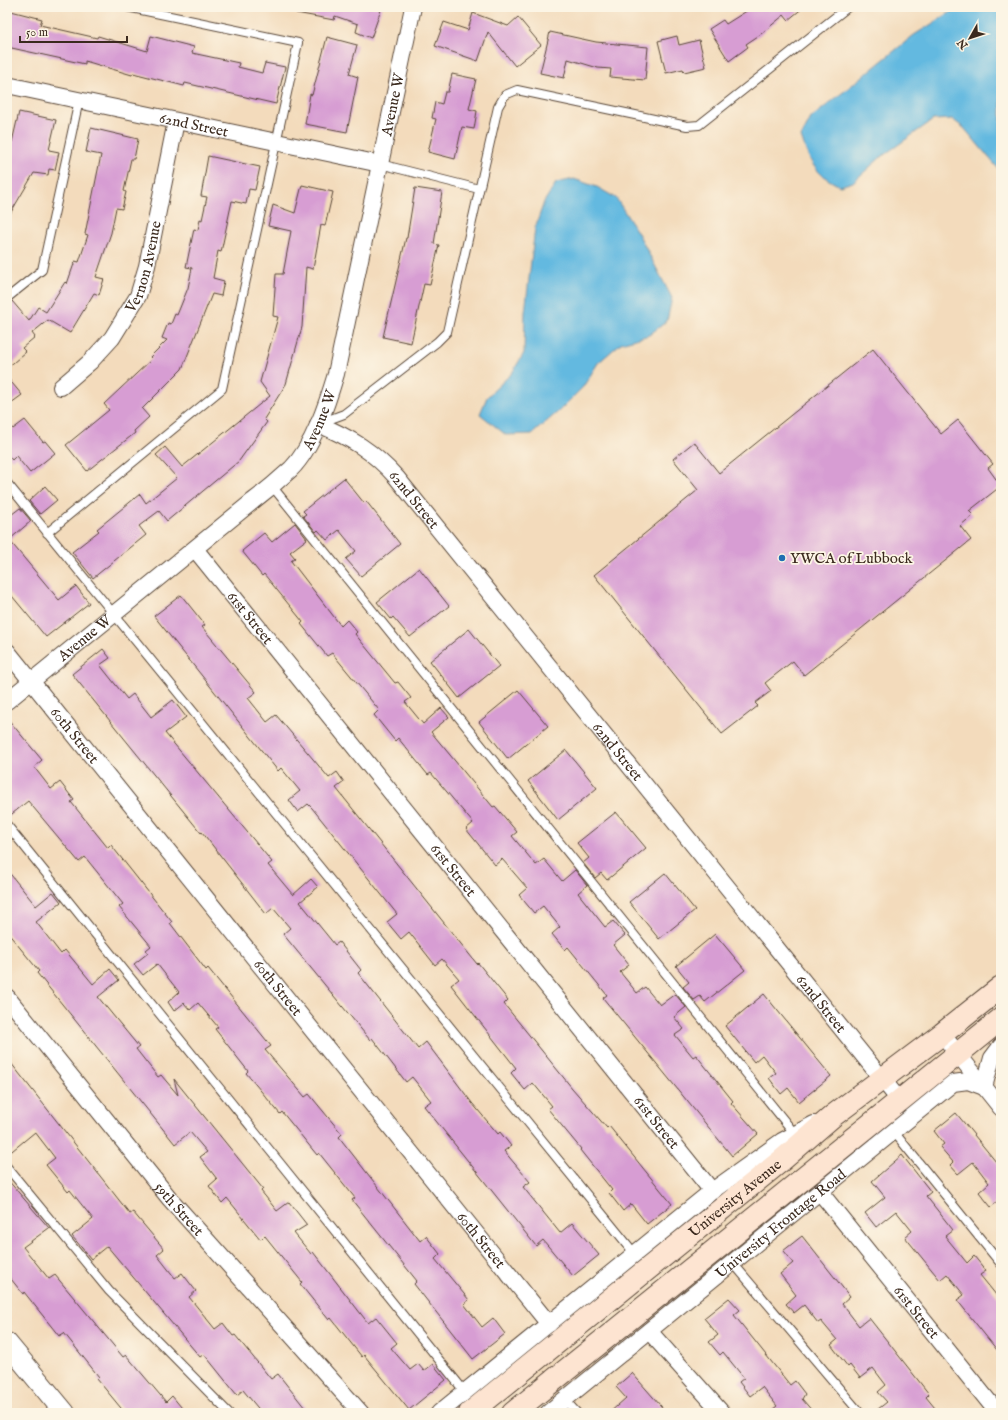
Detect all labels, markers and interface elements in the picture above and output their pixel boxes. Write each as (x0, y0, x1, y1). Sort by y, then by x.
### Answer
scale bar (20, 18, 127, 44)
north arrow (950, 18, 990, 58)
text: 50 m (26, 25, 48, 40)
text: N (954, 35, 972, 53)
street label: Avenue W (376, 71, 408, 139)
street label: 62nd Street (158, 108, 230, 141)
street label: Vernon Avenue (120, 219, 165, 317)
street label: Avenue W (298, 387, 340, 454)
street label: 62nd Street (385, 466, 444, 532)
place label: YWCA of Lubbock (790, 549, 913, 568)
marker: YWCA of Lubbock (777, 553, 787, 563)
street label: 61st Street (223, 587, 277, 648)
street label: Avenue W (53, 610, 116, 666)
street label: 60th Street (46, 703, 103, 767)
street label: 62nd Street (588, 718, 647, 785)
street label: 61st Street (426, 839, 481, 900)
street label: 60th Street (249, 955, 307, 1020)
street label: 62nd Street (792, 970, 851, 1037)
street label: 61st Street (630, 1092, 684, 1153)
street label: University Avenue (685, 1155, 785, 1242)
street label: University Frontage Road (711, 1164, 851, 1282)
street label: 59th Street (150, 1178, 208, 1240)
street label: 60th Street (453, 1208, 510, 1272)
street label: 61st Street (889, 1281, 944, 1342)

